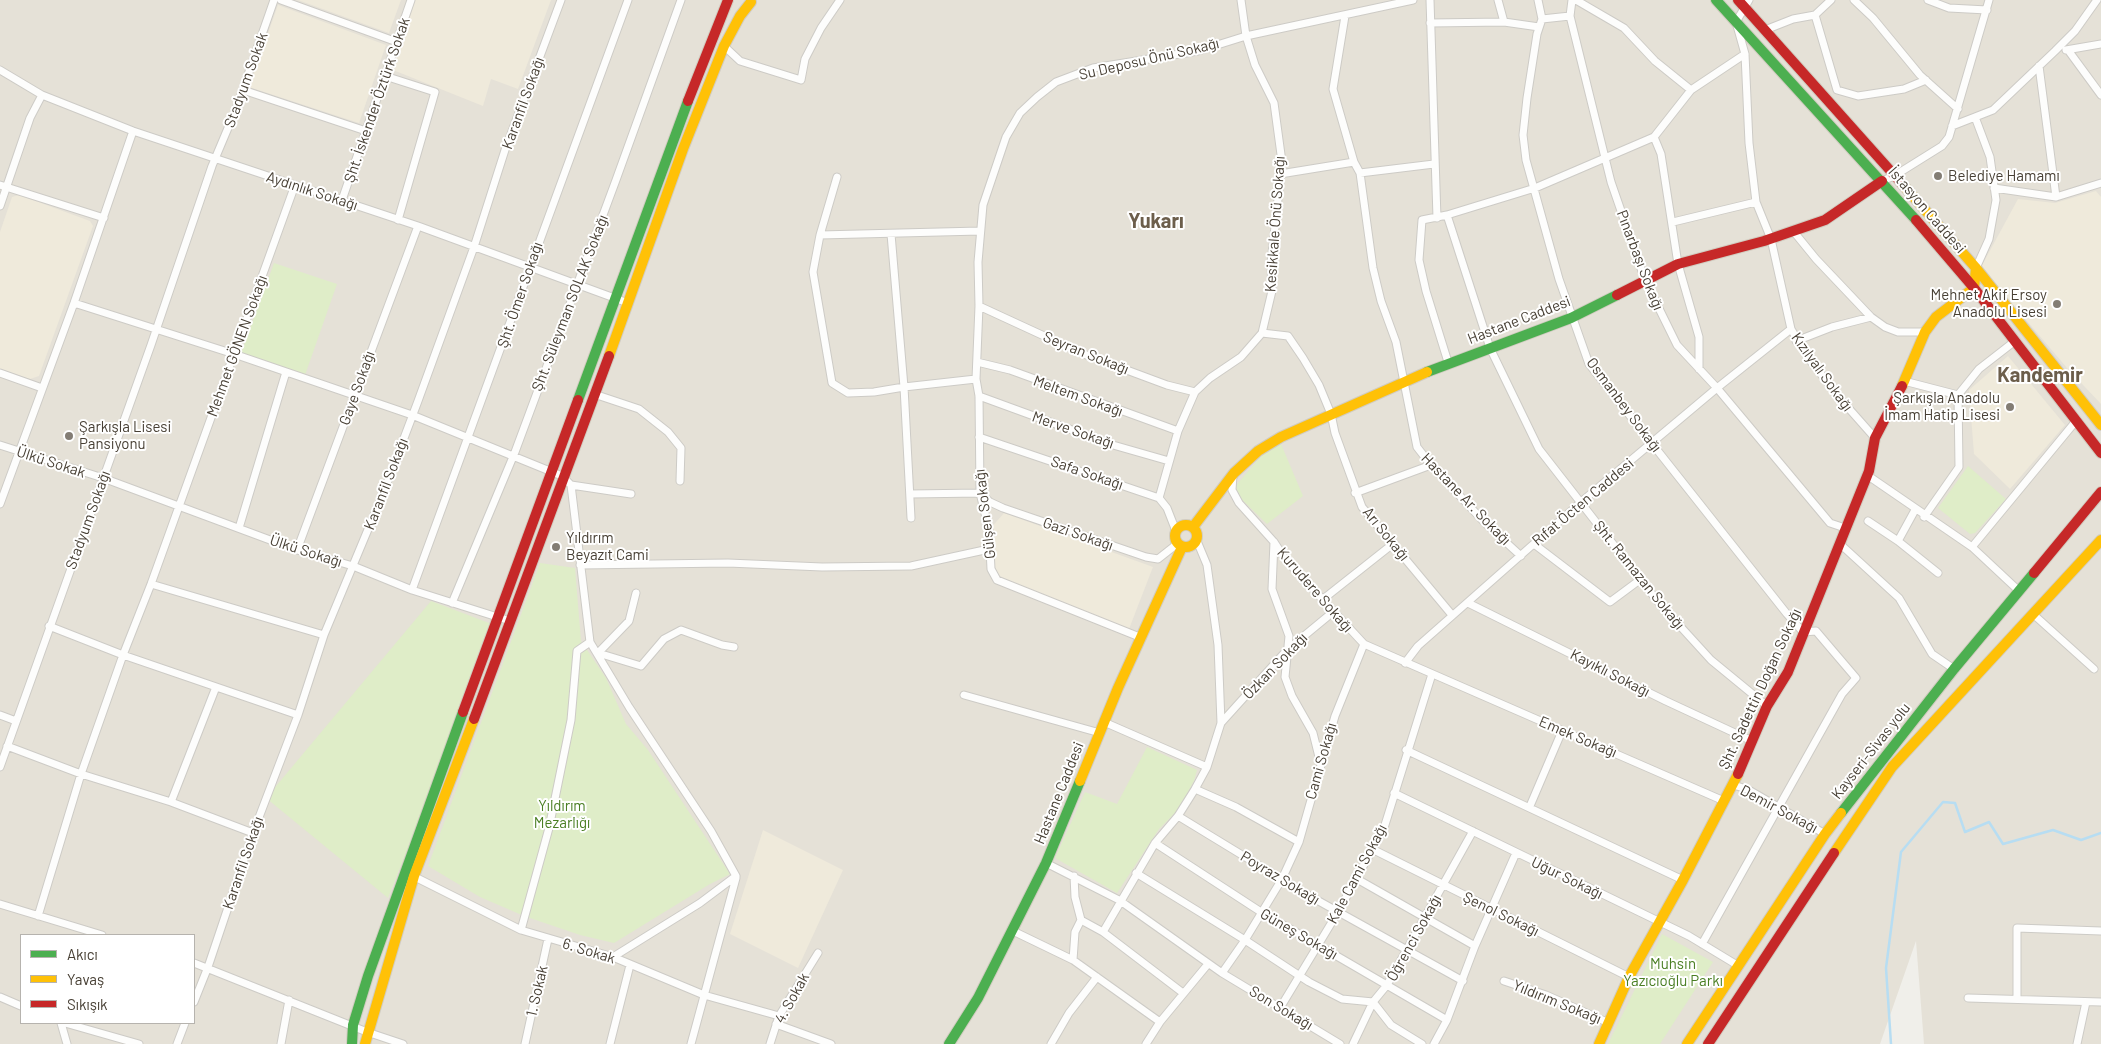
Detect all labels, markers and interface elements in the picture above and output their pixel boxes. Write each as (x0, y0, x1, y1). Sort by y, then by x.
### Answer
street label: Şht. İskender Öztürk Sokak (340, 15, 414, 185)
street label: Stadyum Sokak (220, 30, 272, 130)
street label: Su Deposu Önü Sokağı (1077, 34, 1221, 84)
street label: Karanfil Sokağı (498, 54, 548, 152)
street label: Kesikkale Önü Sokağı (1261, 155, 1289, 293)
street label: İstasyon Caddesi (1885, 163, 1969, 257)
place label: Belediye Hamamı (1948, 167, 2060, 185)
street label: Aydınlık Sokağı (264, 168, 360, 214)
marker: Belediye Hamamı (1932, 170, 1944, 182)
street label: Pınarbaşı Sokağı (1613, 207, 1667, 313)
district label: Yukarı (1128, 209, 1184, 233)
street label: Şht. Süleyman SOLAK Sokağı (528, 212, 612, 394)
street label: Şht. Ömer Sokağı (493, 240, 547, 350)
street label: Mehmet GÖNEN Sokağı (203, 273, 271, 419)
place label: Mehnet Akif Ersoy Anadolu Lisesi (1931, 286, 2047, 321)
street label: Hastane Caddesi (1465, 292, 1573, 348)
marker: Mehnet Akif Ersoy Anadolu Lisesi (2051, 298, 2063, 310)
street label: Seyran Sokağı (1041, 328, 1131, 378)
street label: Kızılyalı Sokağı (1787, 329, 1857, 415)
street label: Gaye Sokağı (335, 349, 379, 427)
street label: Osmanbey Sokağı (1583, 354, 1665, 456)
district label: Kandemir (1997, 363, 2083, 387)
street label: Meltem Sokağı (1031, 371, 1125, 421)
place label: Şarkışla Anadolu İmam Hatip Lisesi (1884, 389, 2000, 424)
marker: Şarkışla Anadolu İmam Hatip Lisesi (2004, 401, 2016, 413)
street label: Merve Sokağı (1030, 408, 1116, 452)
place label: Şarkışla Lisesi Pansiyonu (79, 418, 171, 453)
marker: Şarkışla Lisesi Pansiyonu (63, 430, 75, 442)
street label: Karanfil Sokağı (360, 436, 412, 532)
street label: Ülkü Sokak (14, 442, 88, 482)
street label: Hastane Ar. Sokağı (1417, 449, 1515, 549)
street label: Safa Sokağı (1048, 452, 1126, 494)
street label: Rıfat Öcten Caddesi (1529, 454, 1637, 550)
street label: Stadyum Sokağı (62, 468, 114, 572)
street label: Gülşen Sokağı (971, 468, 999, 560)
street label: Arı Sokağı (1359, 503, 1413, 565)
street label: Gazi Sokağı (1040, 514, 1116, 554)
street label: Şht. Ramazan Sokağı (1590, 517, 1688, 633)
place label: Yıldırım Beyazıt Cami (566, 529, 649, 564)
street label: Ülkü Sokağı (268, 531, 344, 571)
marker: Yıldırım Beyazıt Cami (550, 541, 562, 553)
street label: Kurudere Sokağı (1273, 544, 1357, 636)
street label: Şht. Sadettin Doğan Sokağı (1715, 606, 1805, 772)
street label: Özkan Sokağı (1239, 629, 1311, 703)
street label: Kayıklı Sokağı (1567, 645, 1653, 701)
street label: Kayseri-Sivas yolu (1828, 699, 1914, 803)
street label: Emek Sokağı (1536, 712, 1620, 762)
street label: Cami Sokağı (1301, 721, 1341, 801)
street label: Hastane Caddesi (1030, 739, 1088, 847)
street label: Demir Sokağı (1737, 781, 1821, 837)
park label: Yıldırım Mezarlığı (534, 797, 590, 832)
street label: Karanfil Sokağı (219, 814, 267, 912)
street label: Kale Cami Sokağı (1323, 821, 1391, 927)
street label: Poyraz Sokağı (1237, 847, 1323, 909)
street label: Uğur Sokağı (1528, 853, 1606, 903)
street label: Şenol Sokağı (1460, 888, 1542, 940)
street label: Öğrenci Sokağı (1383, 891, 1445, 985)
street label: Güneş Sokağı (1257, 905, 1341, 963)
legend (20, 934, 195, 1024)
street label: 6. Sokak (560, 934, 618, 968)
text: Akıcı (67, 945, 98, 963)
park label: Muhsin Yazıcıoğlu Parkı (1623, 955, 1723, 990)
street label: 1. Sokak (522, 964, 552, 1018)
text: Yavaş (67, 970, 104, 988)
street label: 4. Sokak (771, 970, 813, 1026)
street label: Yıldırım Sokağı (1510, 976, 1604, 1028)
street label: Son Sokağı (1246, 982, 1316, 1034)
text: Sıkışık (67, 995, 108, 1013)

